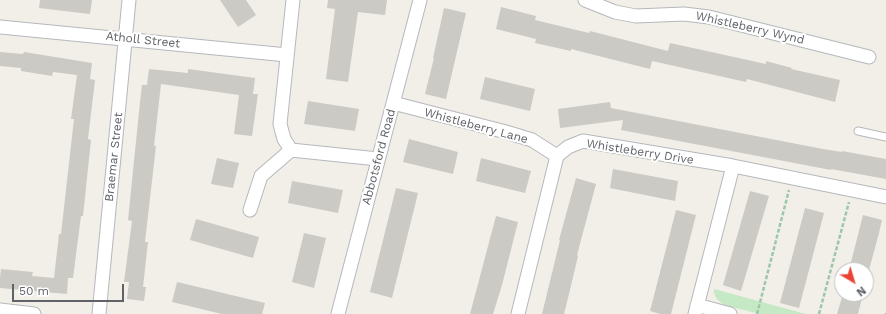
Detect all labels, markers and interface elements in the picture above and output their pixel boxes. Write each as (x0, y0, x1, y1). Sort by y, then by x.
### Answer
street label: Whistleberry Wynd (694, 8, 806, 48)
street label: Atholl Street (105, 29, 181, 51)
street label: Whistleberry Lane (422, 105, 530, 147)
street label: Abbotsford Road (359, 107, 399, 207)
street label: Braemar Street (102, 112, 126, 202)
street label: Whistleberry Drive (585, 136, 695, 168)
north arrow (834, 262, 874, 302)
scale bar (14, 276, 126, 302)
text: N (854, 283, 868, 299)
text: 50 m (19, 284, 49, 298)

